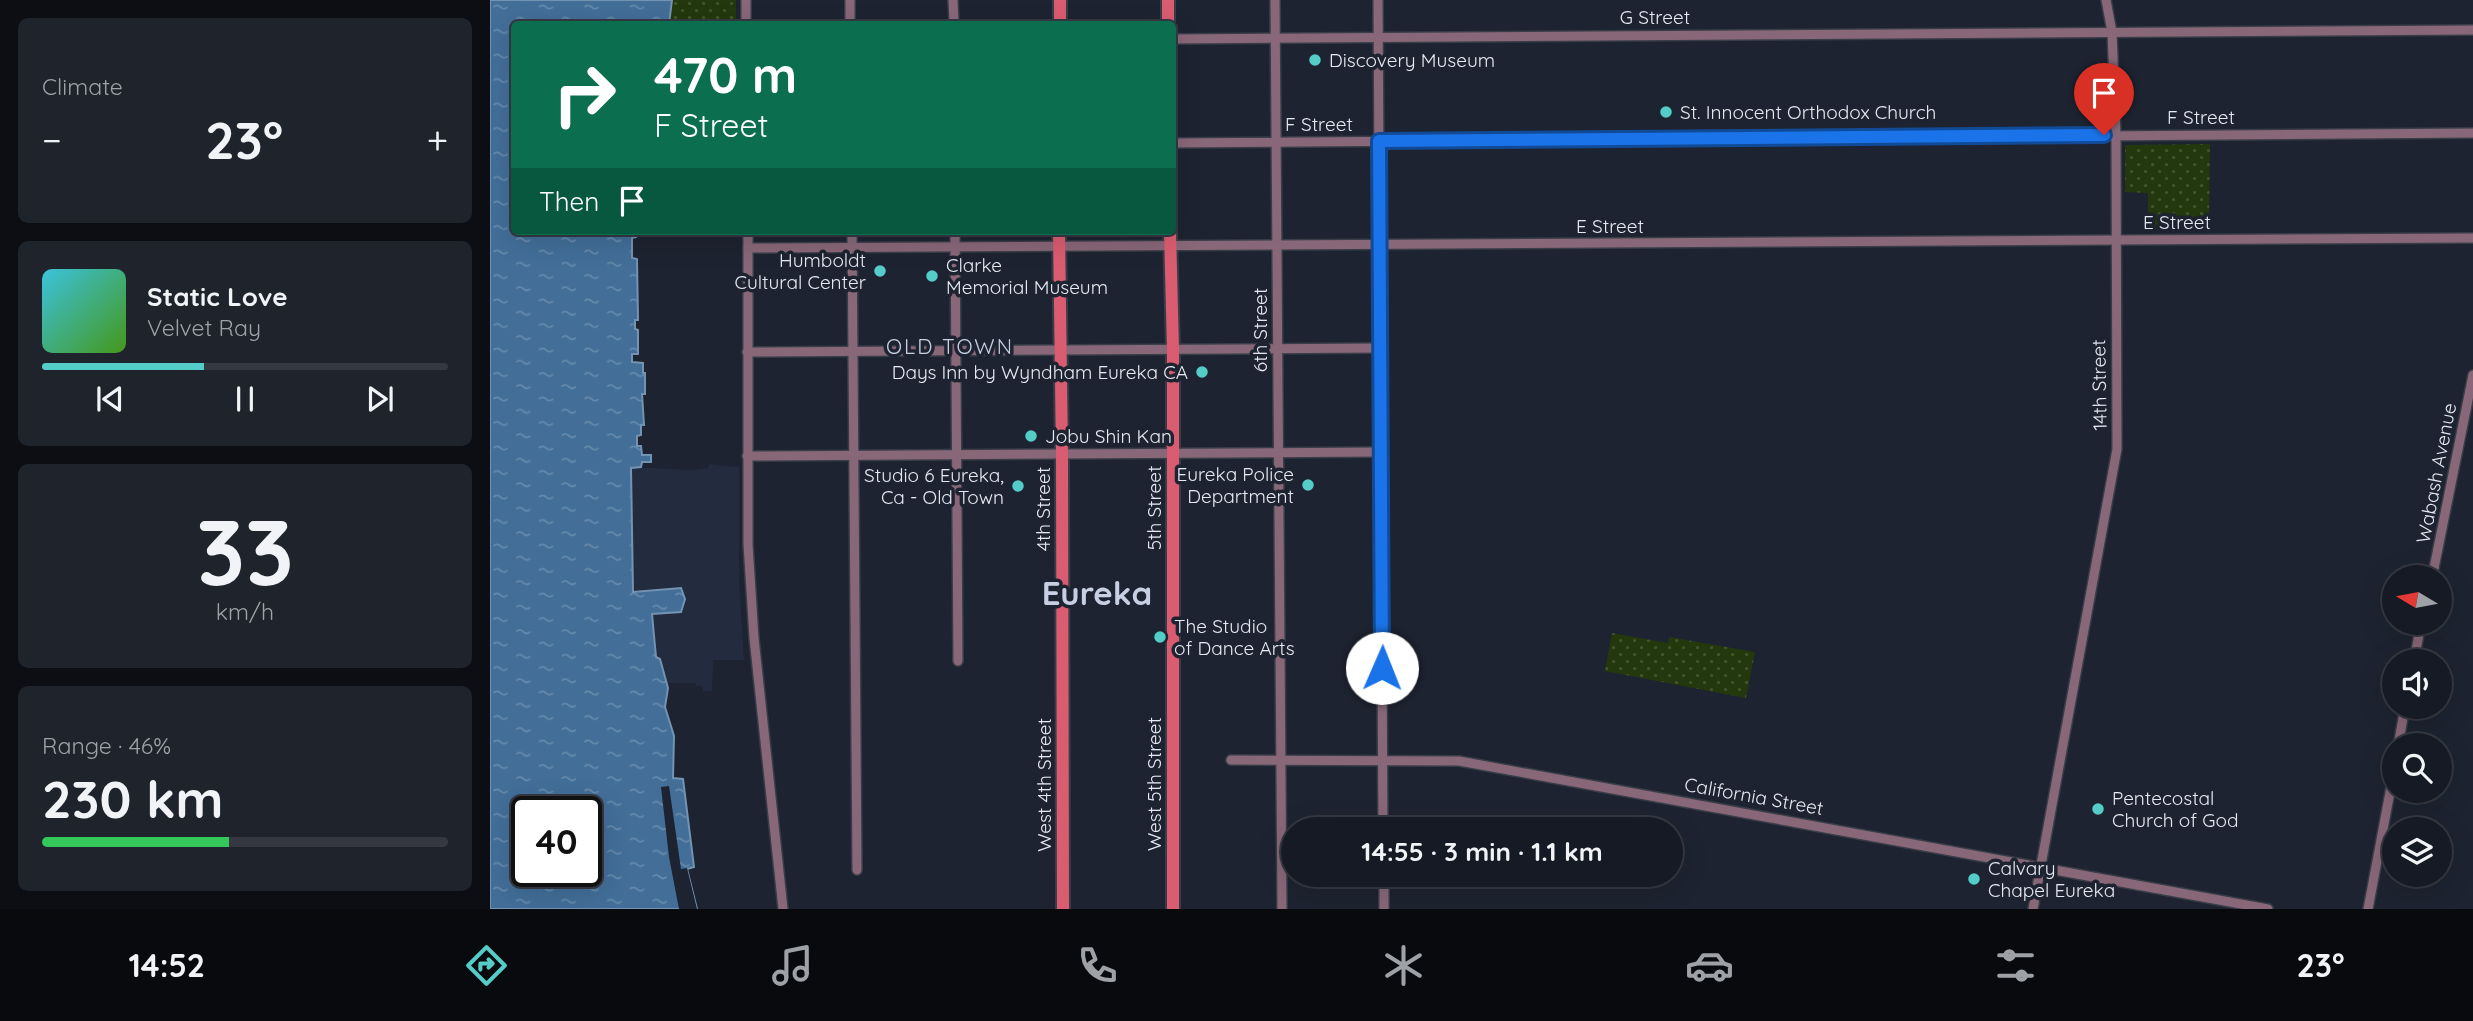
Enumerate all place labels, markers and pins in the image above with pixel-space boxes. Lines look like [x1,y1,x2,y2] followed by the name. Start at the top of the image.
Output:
[1329,48,1495,72] place label: Discovery Museum
[1307,52,1323,68] marker: Discovery Museum
[2074,63,2134,135] pin
[1680,100,1936,124] place label: St. Innocent Orthodox Church
[1658,104,1674,120] marker: St. Innocent Orthodox Church
[735,248,867,294] place label: Humboldt Cultural Center
[946,253,1108,299] place label: Clarke Memorial Museum
[872,263,888,279] marker: Humboldt Cultural Center
[924,268,940,284] marker: Clarke Memorial Museum
[892,360,1188,384] place label: Days Inn by Wyndham Eureka CA
[1194,364,1210,380] marker: Days Inn by Wyndham Eureka CA
[1045,424,1172,448] place label: Jobu Shin Kan
[1023,428,1039,444] marker: Jobu Shin Kan
[1177,462,1294,508] place label: Eureka Police Department
[864,463,1004,509] place label: Studio 6 Eureka, Ca - Old Town
[1300,477,1316,493] marker: Eureka Police Department
[1010,478,1026,494] marker: Studio 6 Eureka, Ca - Old Town
[1174,614,1295,660] place label: The Studio of Dance Arts
[1152,629,1168,645] marker: The Studio of Dance Arts
[2112,786,2238,832] place label: Pentecostal Church of God
[2090,801,2106,817] marker: Pentecostal Church of God
[1988,856,2115,902] place label: Calvary Chapel Eureka
[1966,871,1982,887] marker: Calvary Chapel Eureka

